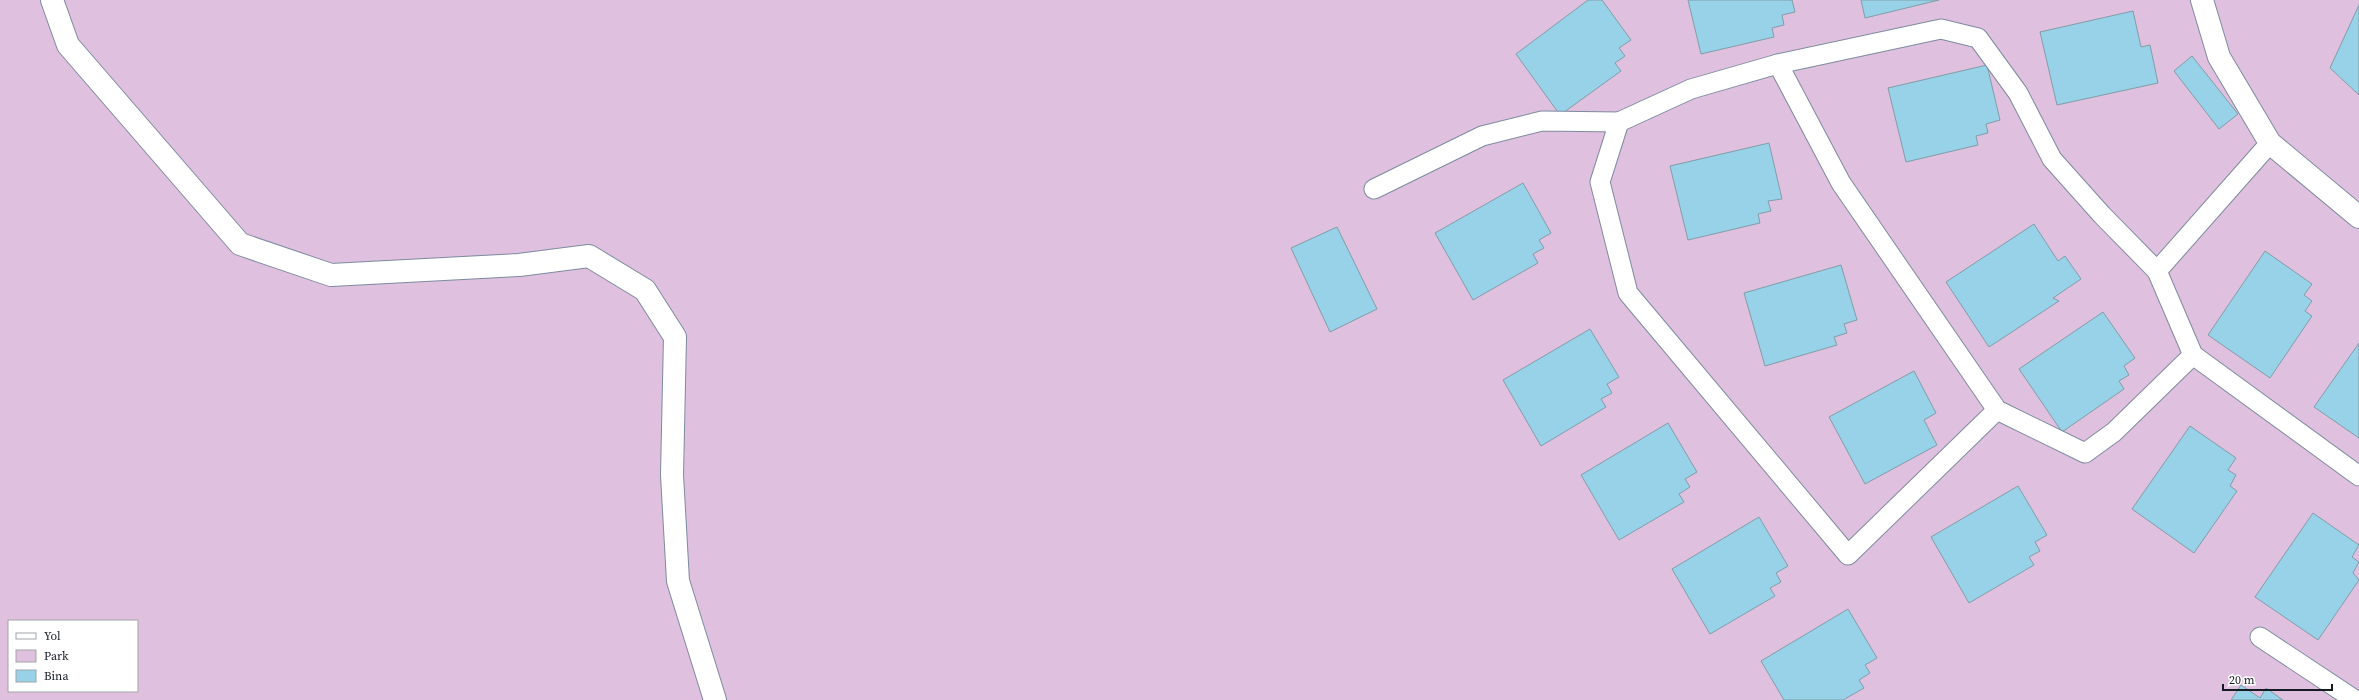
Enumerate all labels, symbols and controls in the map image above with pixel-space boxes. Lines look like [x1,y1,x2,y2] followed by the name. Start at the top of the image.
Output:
[8,620,138,692] legend
[44,628,61,644] text: Yol
[44,648,69,664] text: Park
[2223,666,2332,692] scale bar
[44,668,69,684] text: Bina
[2229,672,2255,688] text: 20 m

